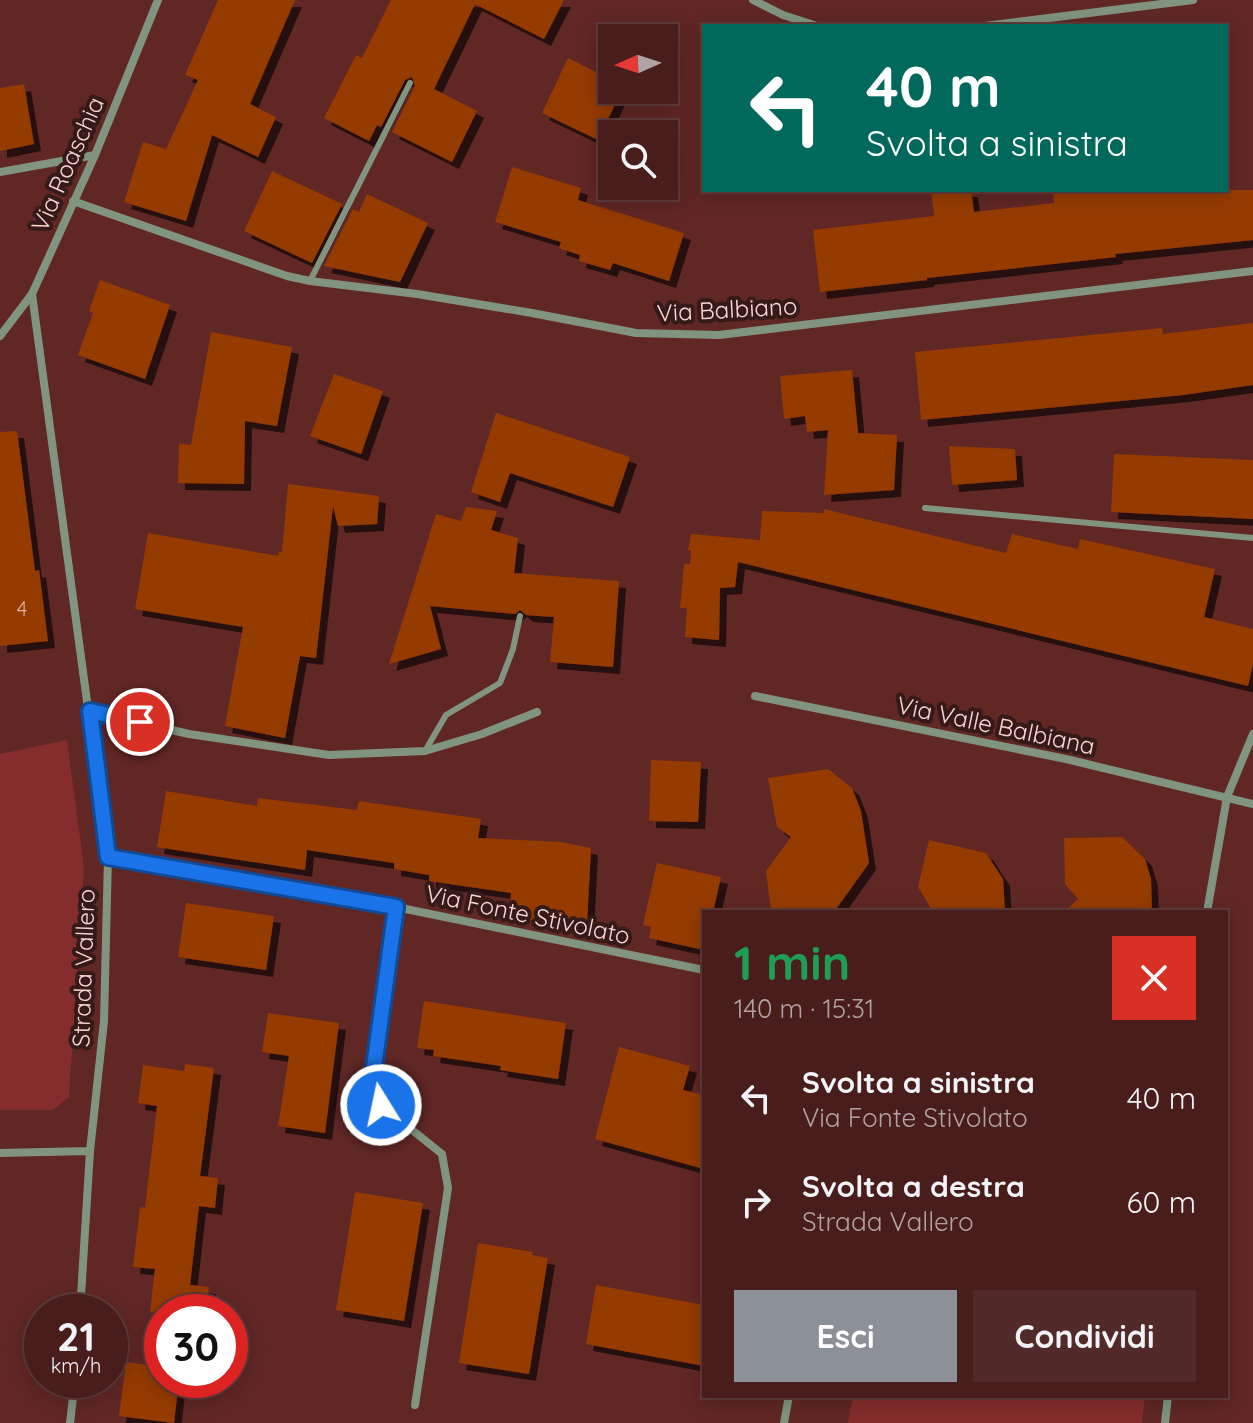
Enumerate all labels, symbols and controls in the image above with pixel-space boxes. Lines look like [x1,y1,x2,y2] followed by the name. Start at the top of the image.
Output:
[598,24,678,104] north arrow
[598,24,678,200] map controls
[866,51,1001,121] text: 40 m
[734,56,838,160] icon: left
[24,92,110,236] street label: Via Roaschia
[598,120,678,200] button: search
[866,120,1128,165] text: Svolta a sinistra
[656,290,798,328] street label: Via Balbiano
[17,596,27,621] house number: 4
[106,688,174,756] pin
[894,689,1098,761] street label: Via Valle Balbiana
[118,700,162,744] icon: arrive
[423,878,633,950] street label: Via Fonte Stivolato
[65,888,101,1048] street label: Strada Vallero
[734,932,850,992] text: 1 min
[1112,936,1196,1020] button: close
[734,992,874,1025] text: 140 m · 15:31
[339,1063,423,1147] position arrow
[802,1063,1035,1101] text: Svolta a sinistra
[734,1076,778,1120] icon: left
[1127,1079,1196,1117] text: 40 m
[802,1101,1028,1134] text: Via Fonte Stivolato
[802,1167,1025,1205] text: Svolta a destra
[734,1180,778,1224] icon: right
[1126,1183,1196,1221] text: 60 m
[802,1205,974,1238] text: Strada Vallero
[734,1290,957,1382] button: Esci
[973,1290,1196,1382] button: Condividi
[144,1294,248,1398] speed limit sign: 30
[57,1311,95,1361] text: 21
[51,1353,101,1378] text: km/h

